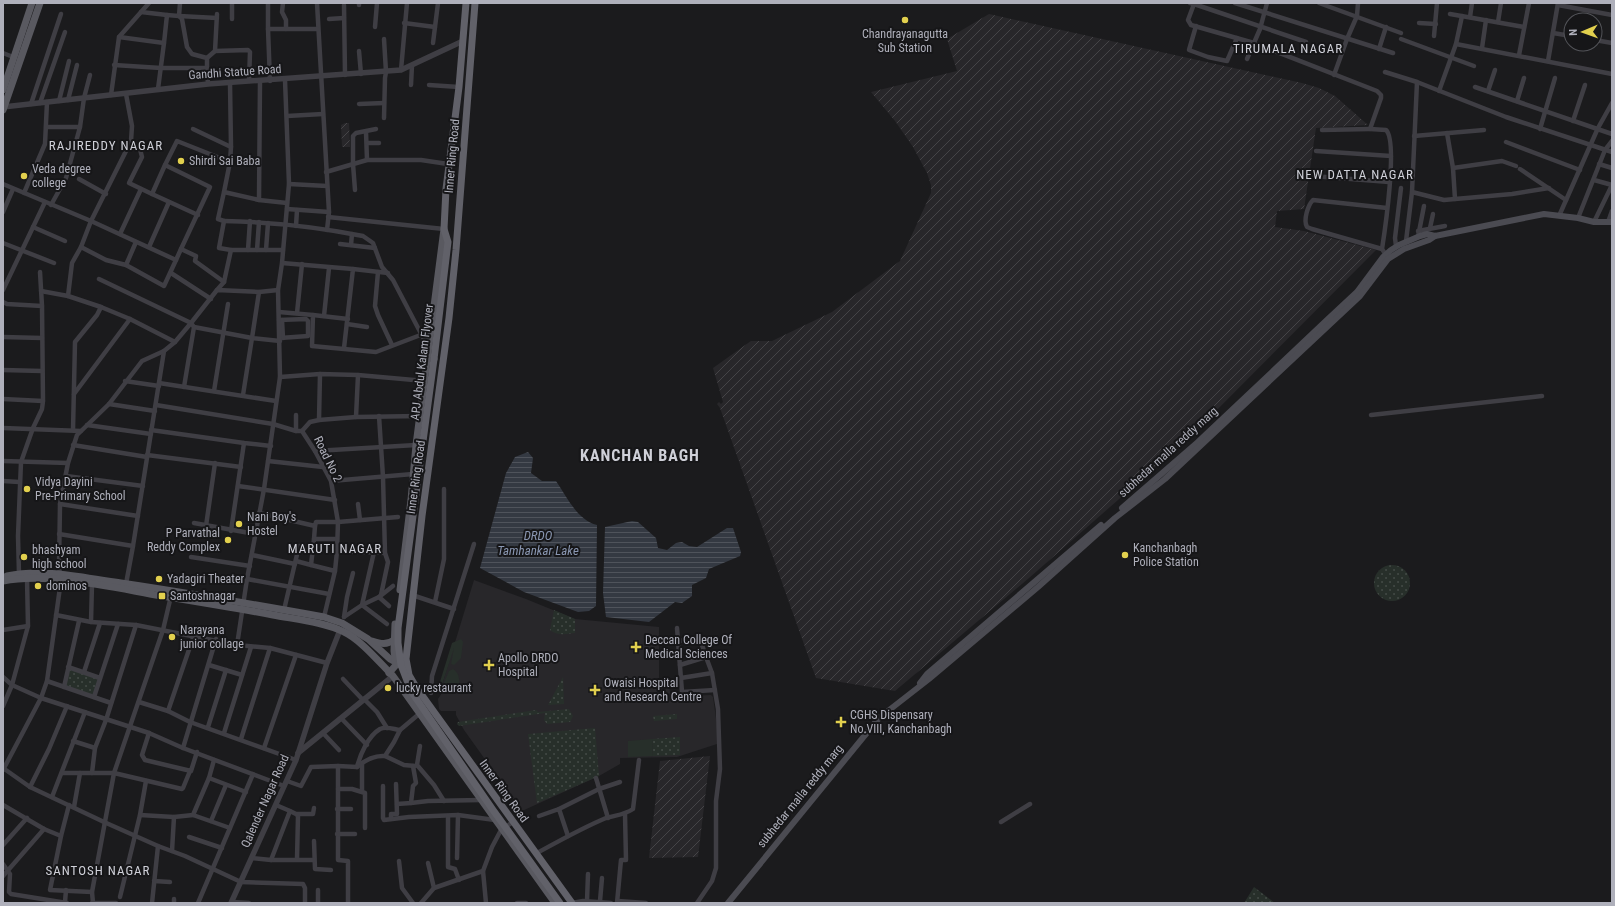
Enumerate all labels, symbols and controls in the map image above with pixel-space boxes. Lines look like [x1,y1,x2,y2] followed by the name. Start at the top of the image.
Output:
[1563,12,1603,52] north arrow
[900,15,910,25] marker: Chandrayanagutta Sub Station
[862,27,948,55] place label: Chandrayanagutta Sub Station
[1567,28,1580,36] text: N
[1233,41,1343,56] district label: TIRUMALA NAGAR
[188,62,282,82] street label: Gandhi Statue Road
[442,118,462,194] street label: Inner Ring Road
[49,138,163,153] district label: RAJIREDDY NAGAR
[189,154,260,168] place label: Shirdi Sai Baba
[176,156,186,166] marker: Shirdi Sai Baba
[32,162,91,190] place label: Veda degree college
[1296,167,1414,182] district label: NEW DATTA NAGAR
[19,171,29,181] marker: Veda degree college
[408,303,436,421] street label: APJ Abdul Kalam Flyover
[1116,404,1221,500] street label: subhedar malla reddy marg
[311,434,345,484] street label: Road No 2
[404,439,428,515] street label: Inner Ring Road
[580,446,700,465] district label: KANCHAN BAGH
[35,475,126,503] place label: Vidya Dayini Pre-Primary School
[22,484,32,494] marker: Vidya Dayini Pre-Primary School
[247,510,296,538] place label: Nani Boy's Hostel
[234,519,244,529] marker: Nani Boy's Hostel
[147,526,220,554] place label: P Parvathal Reddy Complex
[497,528,579,558] water label: DRDO Tamhankar Lake
[223,535,233,545] marker: P Parvathal Reddy Complex
[288,541,382,556] district label: MARUTI NAGAR
[1133,541,1199,569] place label: Kanchanbagh Police Station
[32,543,87,571] place label: bhashyam high school
[1120,550,1130,560] marker: Kanchanbagh Police Station
[19,552,29,562] marker: bhashyam high school
[167,572,245,586] place label: Yadagiri Theater
[154,574,164,584] marker: Yadagiri Theater
[46,579,87,593] place label: dominos
[33,581,43,591] marker: dominos
[170,589,236,603] place label: Santoshnagar
[157,591,167,601] marker: Santoshnagar
[179,623,244,651] place label: Narayana junior collage
[167,632,177,642] marker: Narayana junior collage
[645,633,732,661] place label: Deccan College Of Medical Sciences
[630,641,642,653] marker: Deccan College Of Medical Sciences
[498,651,558,679] place label: Apollo DRDO Hospital
[483,659,495,671] marker: Apollo DRDO Hospital
[604,676,702,704] place label: Owaisi Hospital and Research Centre
[396,681,472,695] place label: lucky restaurant
[383,683,393,693] marker: lucky restaurant
[589,684,601,696] marker: Owaisi Hospital and Research Centre
[850,708,952,736] place label: CGHS Dispensary No.VIII, Kanchanbagh
[835,716,847,728] marker: CGHS Dispensary No.VIII, Kanchanbagh
[754,742,846,850] street label: subhedar malla reddy marg
[238,752,292,850] street label: Qalender Nagar Road
[476,757,532,825] street label: Inner Ring Road
[46,863,150,878] district label: SANTOSH NAGAR

